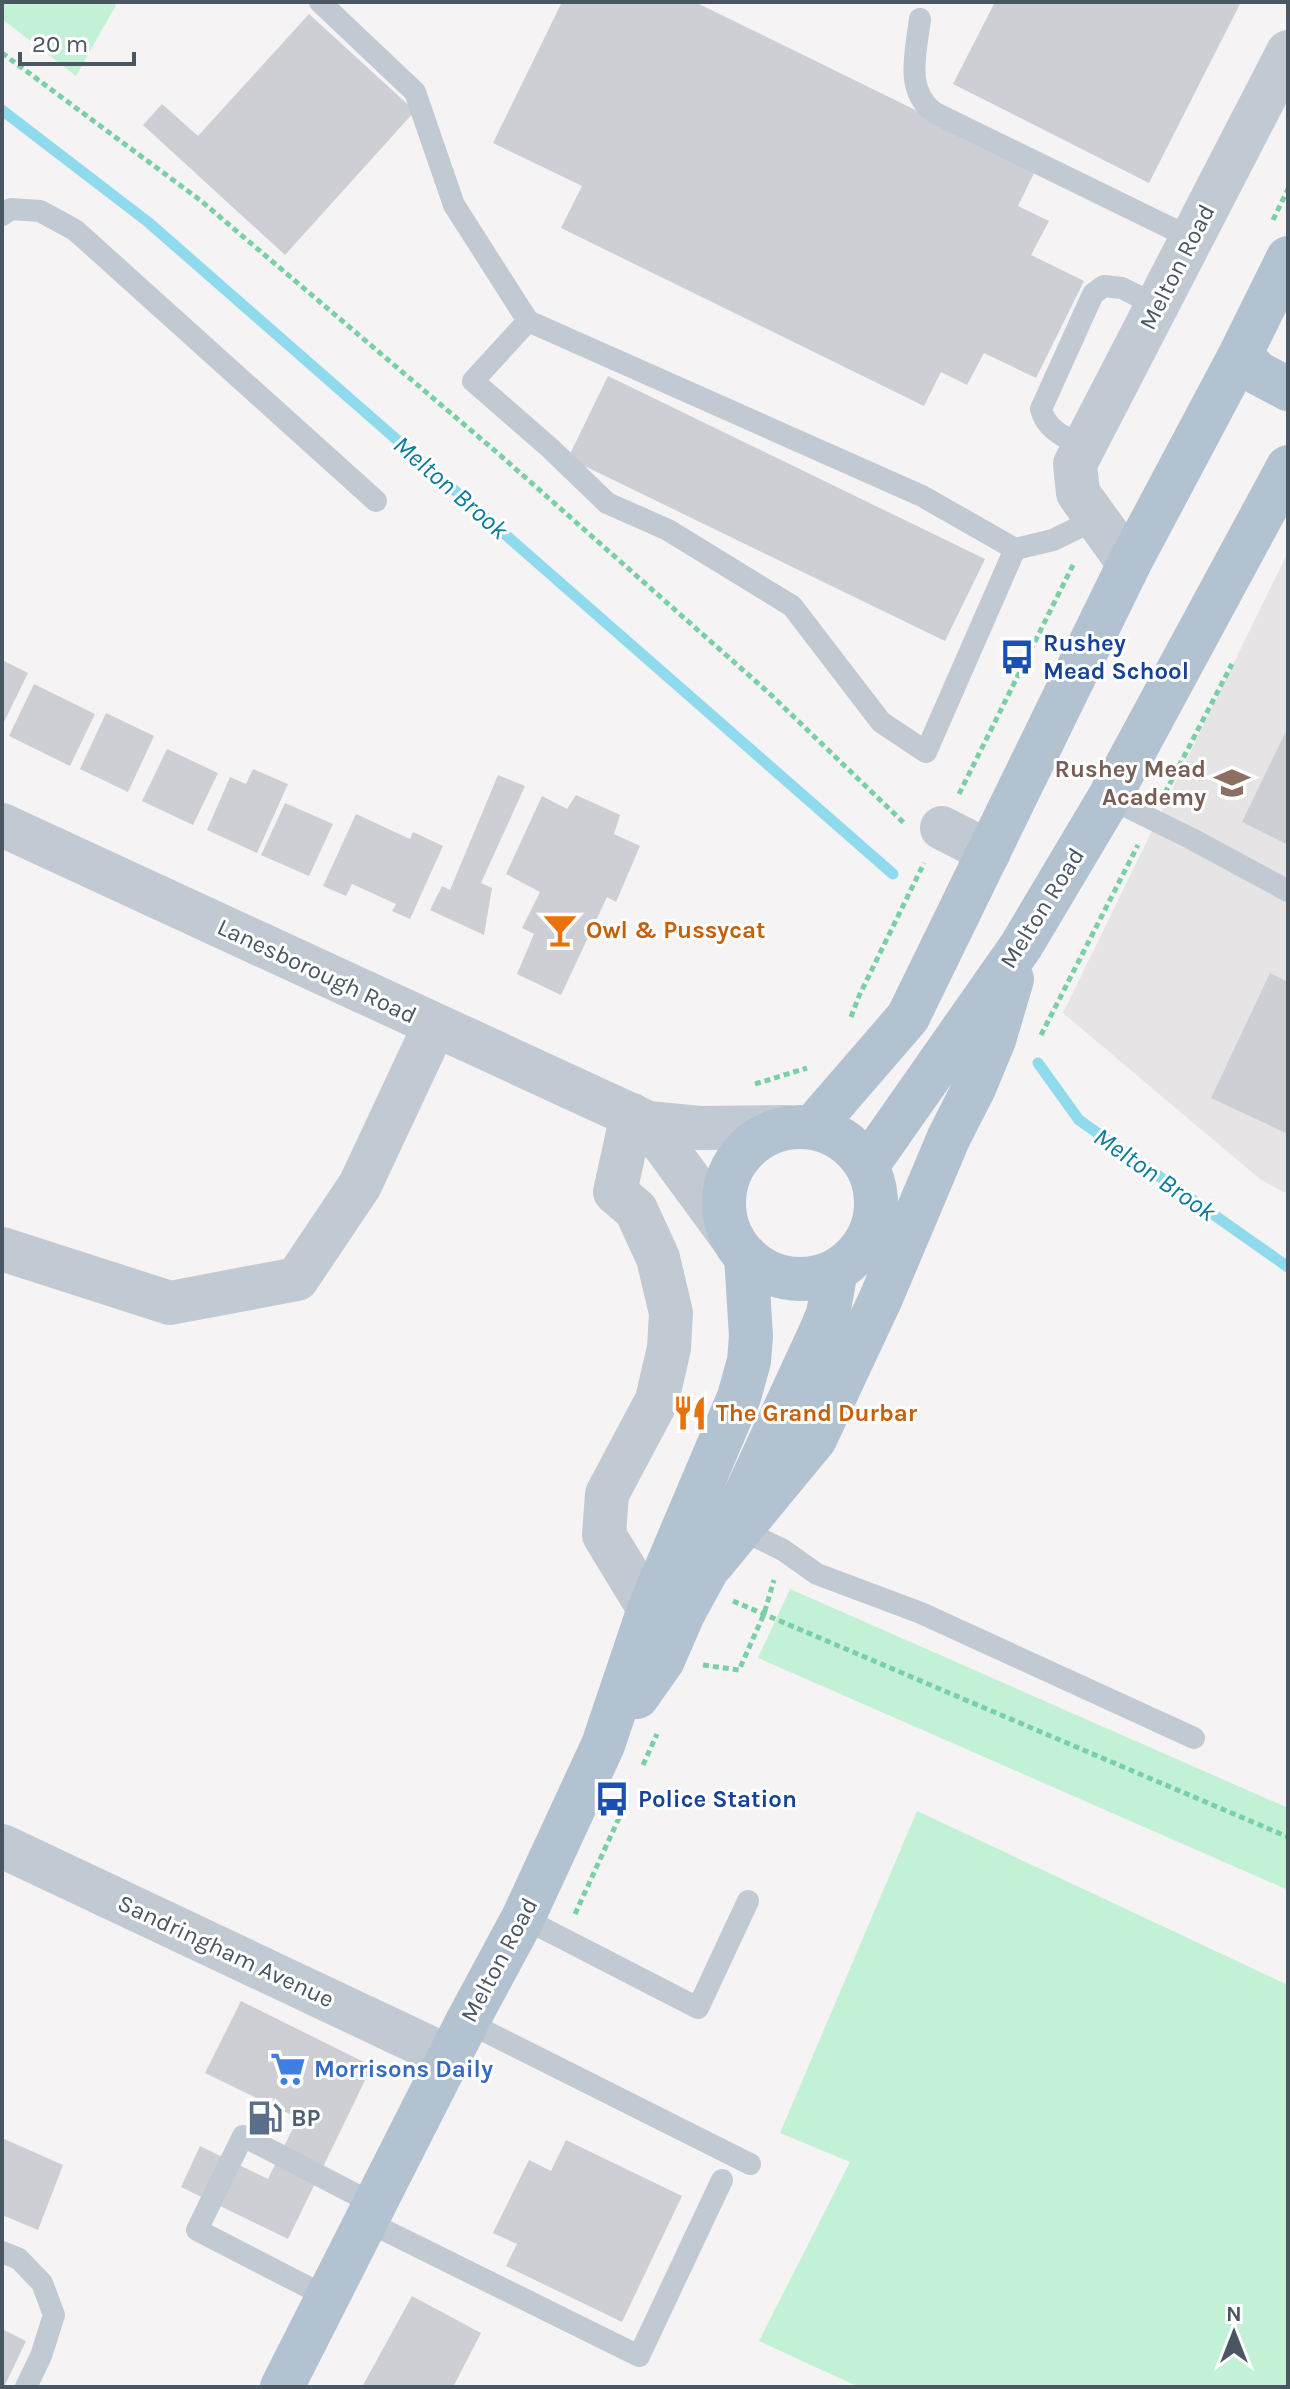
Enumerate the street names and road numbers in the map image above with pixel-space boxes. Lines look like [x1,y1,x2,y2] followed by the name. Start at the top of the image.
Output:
[1133,200,1221,334] street label: Melton Road
[994,843,1090,973] street label: Melton Road
[213,913,421,1029] street label: Lanesborough Road
[114,1889,338,2013] street label: Sandringham Avenue
[454,1893,544,2027] street label: Melton Road

